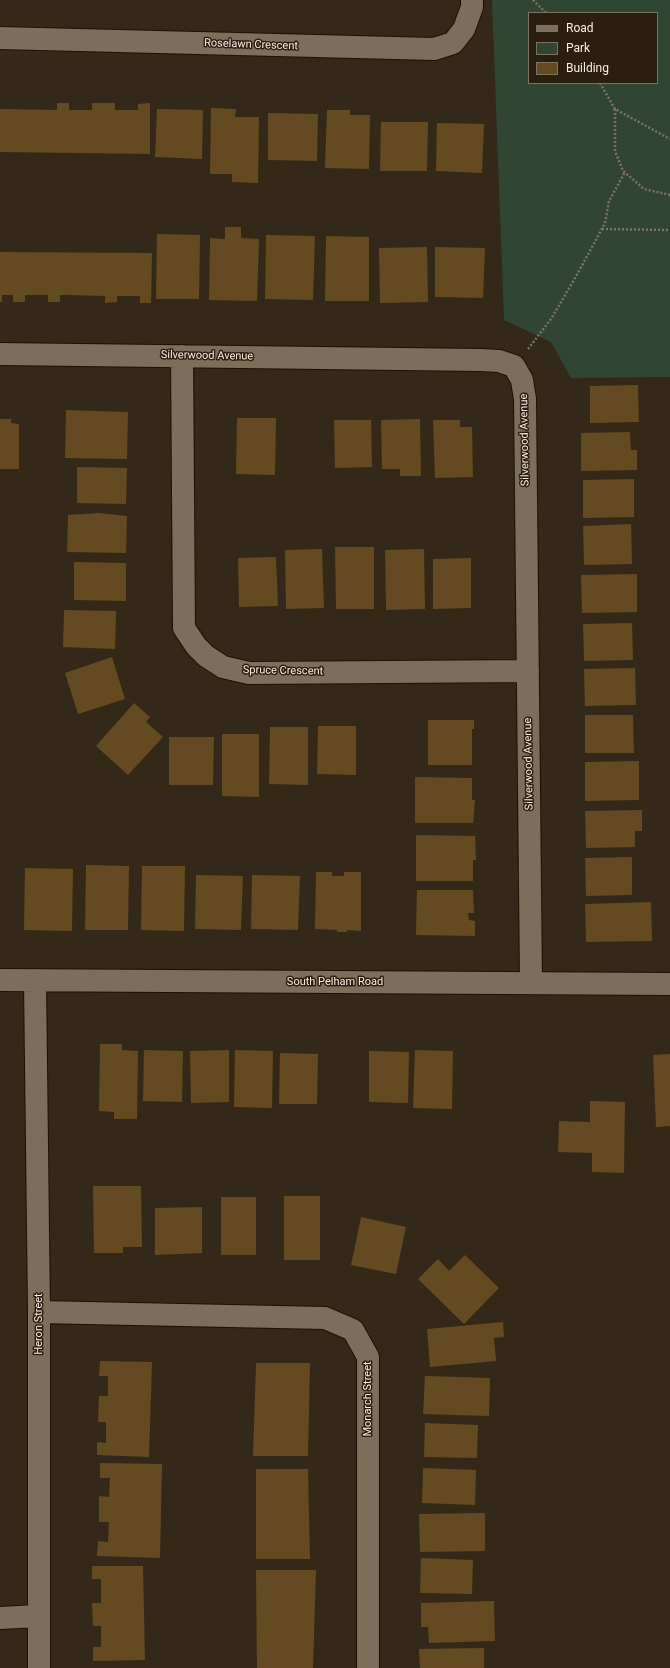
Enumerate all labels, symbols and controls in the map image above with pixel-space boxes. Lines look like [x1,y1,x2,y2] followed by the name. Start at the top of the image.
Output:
[528,12,658,84] legend
[566,21,594,35] text: Road
[204,37,298,53] street label: Roselawn Crescent
[566,41,590,55] text: Park
[566,61,609,75] text: Building
[161,349,253,363] street label: Silverwood Avenue
[518,394,532,486] street label: Silverwood Avenue
[243,664,323,678] street label: Spruce Crescent
[522,718,536,810] street label: Silverwood Avenue
[287,975,383,989] street label: South Pelham Road
[32,1293,46,1355] street label: Heron Street
[361,1361,375,1437] street label: Monarch Street

